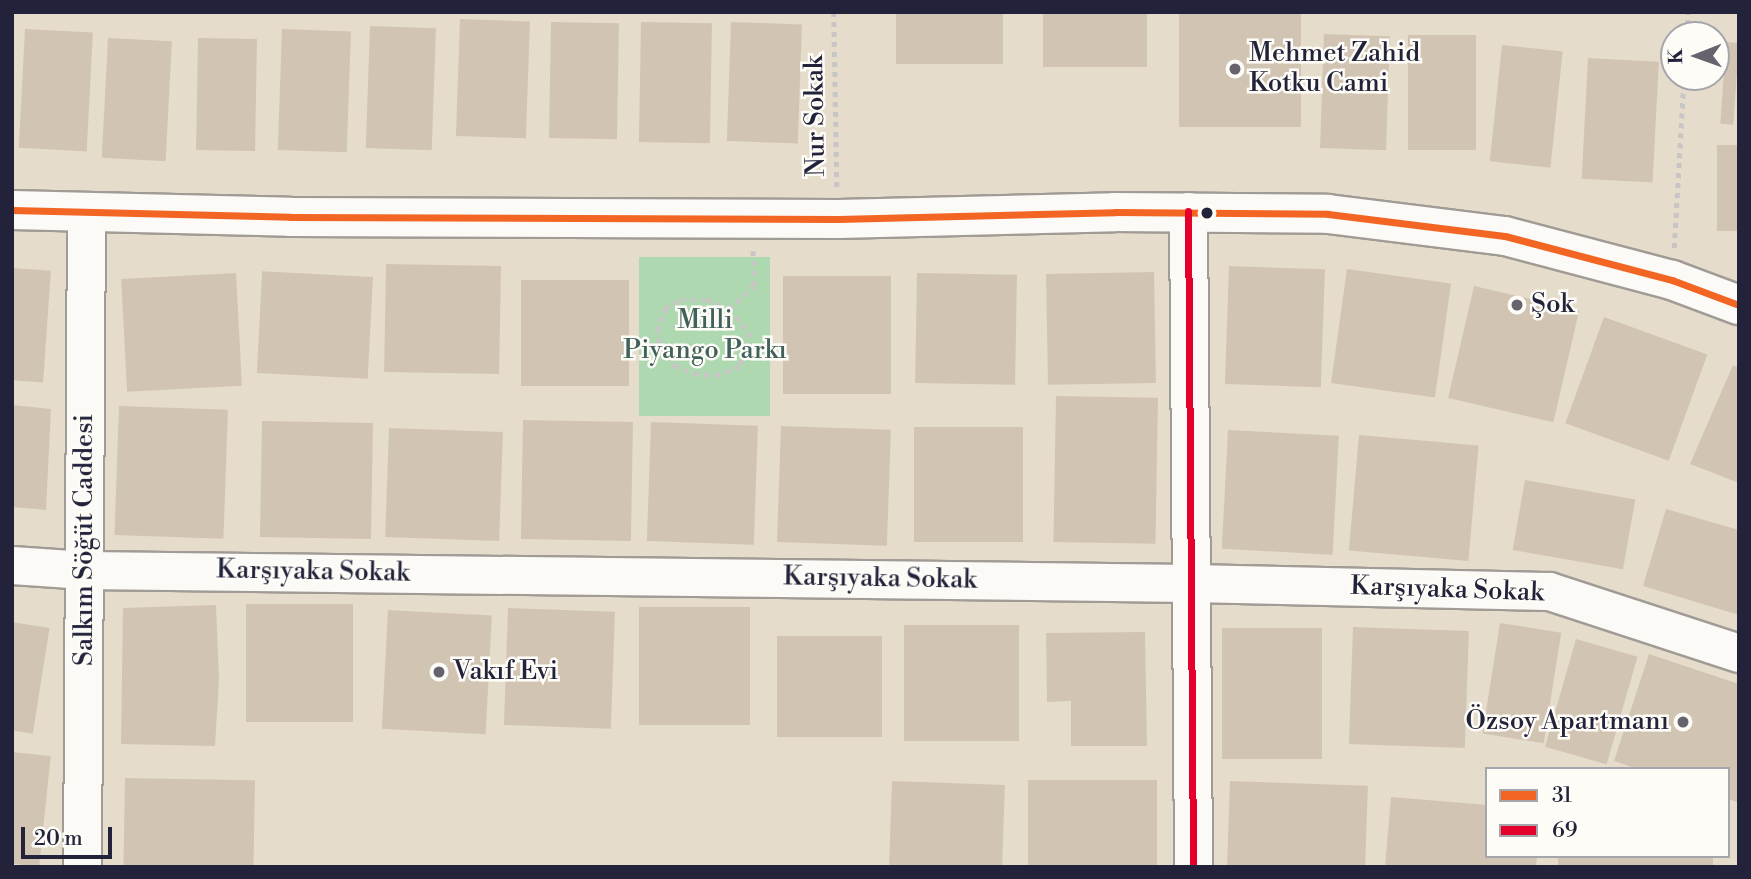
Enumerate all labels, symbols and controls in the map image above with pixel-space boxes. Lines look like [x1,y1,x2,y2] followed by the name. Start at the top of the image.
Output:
[1660,21,1730,91] north arrow
[1249,38,1420,100] place label: Mehmet Zahid Kotku Cami
[1664,48,1688,64] text: K
[799,55,833,177] street label: Nur Sokak
[1227,61,1243,77] marker: Mehmet Zahid Kotku Cami
[1200,206,1214,220] unlabelled marker
[1531,289,1574,321] place label: Şok
[1509,297,1525,313] marker: Şok
[623,305,787,366] park label: Milli Piyango Parkı
[69,414,101,666] street label: Salkım Söğüt Caddesi
[216,555,410,589] street label: Karşıyaka Sokak
[783,562,977,596] street label: Karşıyaka Sokak
[1350,571,1544,609] street label: Karşıyaka Sokak
[453,656,558,688] place label: Vakıf Evi
[431,664,447,680] marker: Vakıf Evi
[1466,706,1669,738] place label: Özsoy Apartmanı
[1675,714,1691,730] marker: Özsoy Apartmanı
[1485,767,1730,858] legend
[1552,783,1572,809] text: 31
[24,812,116,856] scale bar
[1552,818,1577,844] text: 69
[34,826,83,852] text: 20 m

